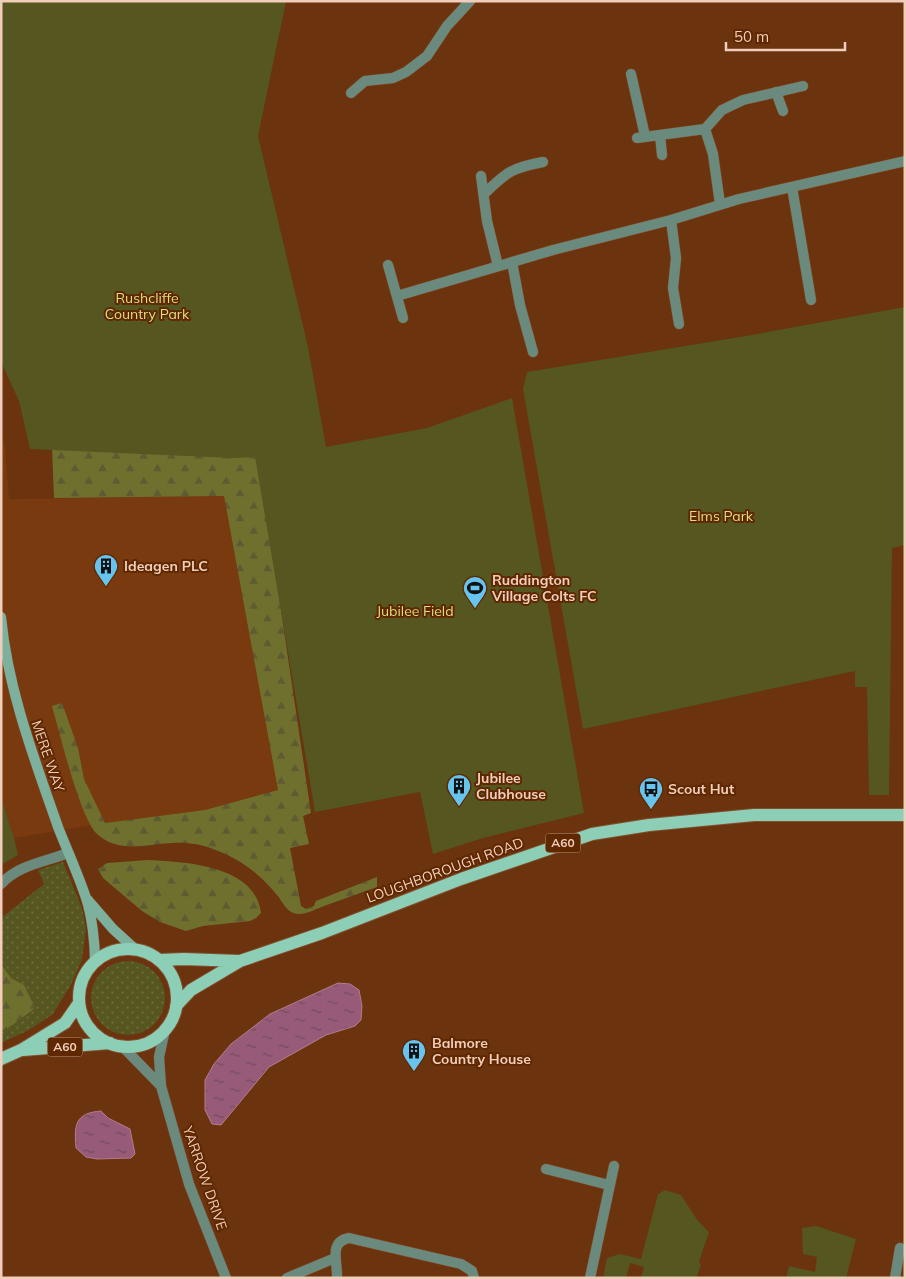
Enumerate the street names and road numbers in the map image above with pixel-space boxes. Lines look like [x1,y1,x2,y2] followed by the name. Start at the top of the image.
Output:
[27,718,69,795] street label: MERE WAY
[364,833,526,907] street label: LOUGHBOROUGH ROAD
[546,834,580,852] road number: A60
[48,1038,82,1056] road number: A60
[178,1123,231,1232] street label: YARROW DRIVE

